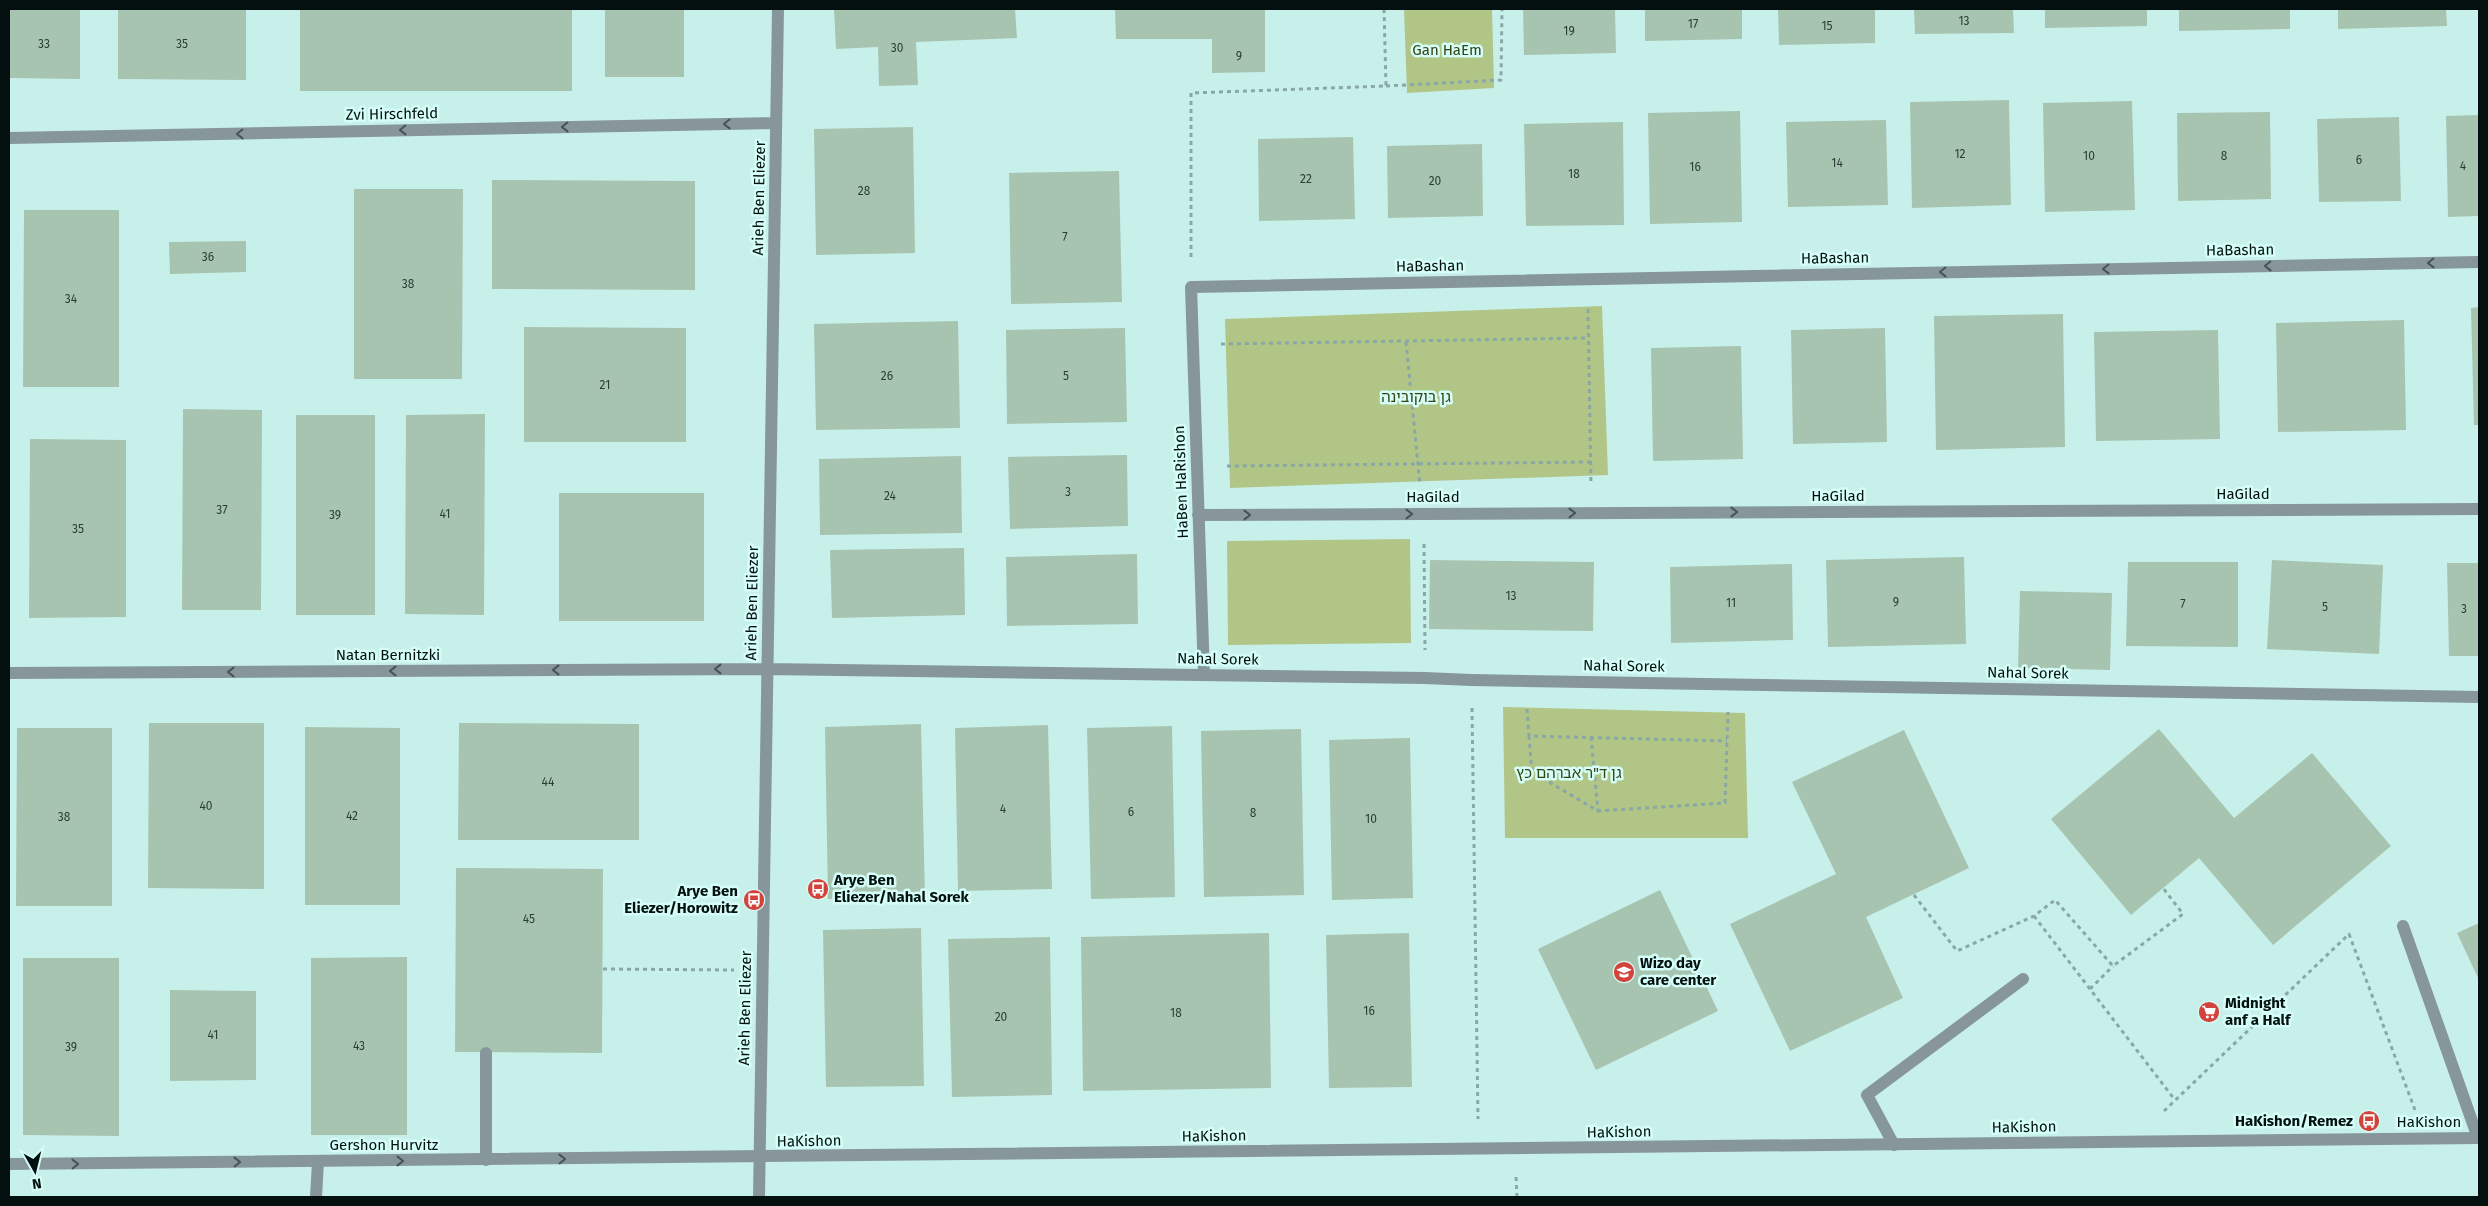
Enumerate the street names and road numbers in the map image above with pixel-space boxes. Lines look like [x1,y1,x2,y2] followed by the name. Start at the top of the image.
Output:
[346,104,438,124] street label: Zvi Hirschfeld
[749,140,769,255] street label: Arieh Ben Eliezer
[2206,240,2274,260] street label: HaBashan
[1801,248,1869,268] street label: HaBashan
[1396,256,1464,276] street label: HaBashan
[1170,425,1192,539] street label: HaBen HaRishon
[2216,485,2270,503] street label: HaGilad
[1811,487,1865,505] street label: HaGilad
[1406,488,1460,506] street label: HaGilad
[742,545,762,660] street label: Arieh Ben Eliezer
[336,646,440,664] street label: Natan Bernitzki
[1177,649,1259,669] street label: Nahal Sorek
[1583,656,1665,676] street label: Nahal Sorek
[1987,663,2069,683] street label: Nahal Sorek
[735,950,755,1065] street label: Arieh Ben Eliezer
[2397,1113,2461,1131] street label: HaKishon
[1991,1117,2057,1137] street label: HaKishon
[1586,1122,1652,1142] street label: HaKishon
[1181,1126,1247,1146] street label: HaKishon
[776,1131,842,1151] street label: HaKishon
[330,1136,439,1154] street label: Gershon Hurvitz

